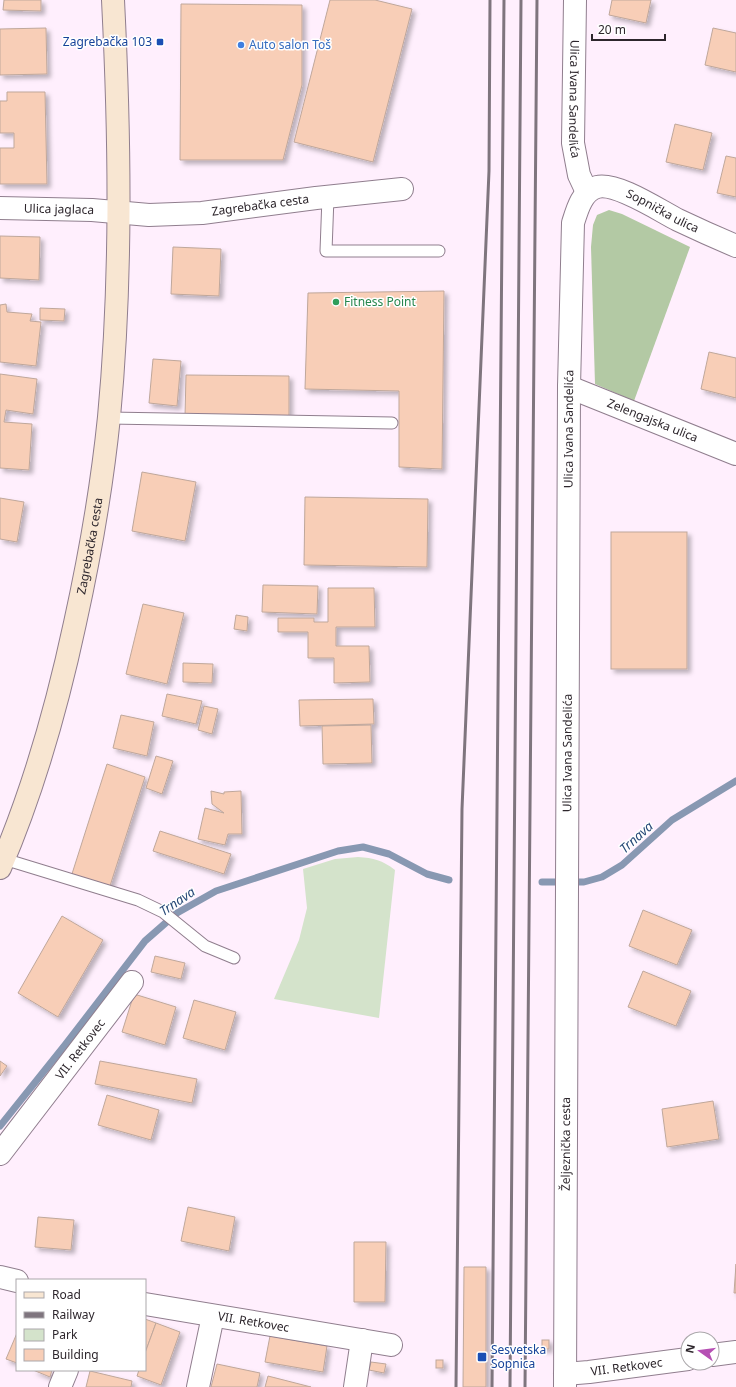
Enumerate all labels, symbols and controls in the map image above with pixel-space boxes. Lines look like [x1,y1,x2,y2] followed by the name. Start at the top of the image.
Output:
[592,16,665,42] scale bar
[598,21,626,38] text: 20 m
[63,33,152,50] place label: Zagrebačka 103
[249,36,331,53] place label: Auto salon Toš
[155,37,165,47] marker: Zagrebačka 103
[236,40,246,50] marker: Auto salon Toš
[565,40,585,159] street label: Ulica Ivana Sandelića
[624,185,702,237] street label: Sopnička ulica
[210,190,310,220] street label: Zagrebačka cesta
[24,200,94,218] street label: Ulica jaglaca
[344,293,416,310] place label: Fitness Point
[331,297,341,307] marker: Fitness Point
[560,370,577,488] street label: Ulica Ivana Sandelića
[605,394,701,446] street label: Zelengajska ulica
[72,496,107,596] street label: Zagrebačka cesta
[558,694,576,812] street label: Ulica Ivana Sandelića
[615,817,657,857] water label: Trnava
[156,882,199,919] water label: Trnava
[51,1015,109,1083] street label: VII. Retkovec
[557,1097,574,1191] street label: Željeznička cesta
[16,1279,146,1371] legend
[52,1286,81,1303] text: Road
[52,1306,96,1323] text: Railway
[216,1307,291,1336] street label: VII. Retkovec
[52,1326,78,1343] text: Park
[680,1331,720,1371] north arrow
[491,1341,546,1372] place label: Sesvetska Sopnica
[681,1342,698,1355] text: N
[52,1346,99,1363] text: Building
[476,1351,488,1363] marker: Sesvetska Sopnica
[590,1353,664,1380] street label: VII. Retkovec

